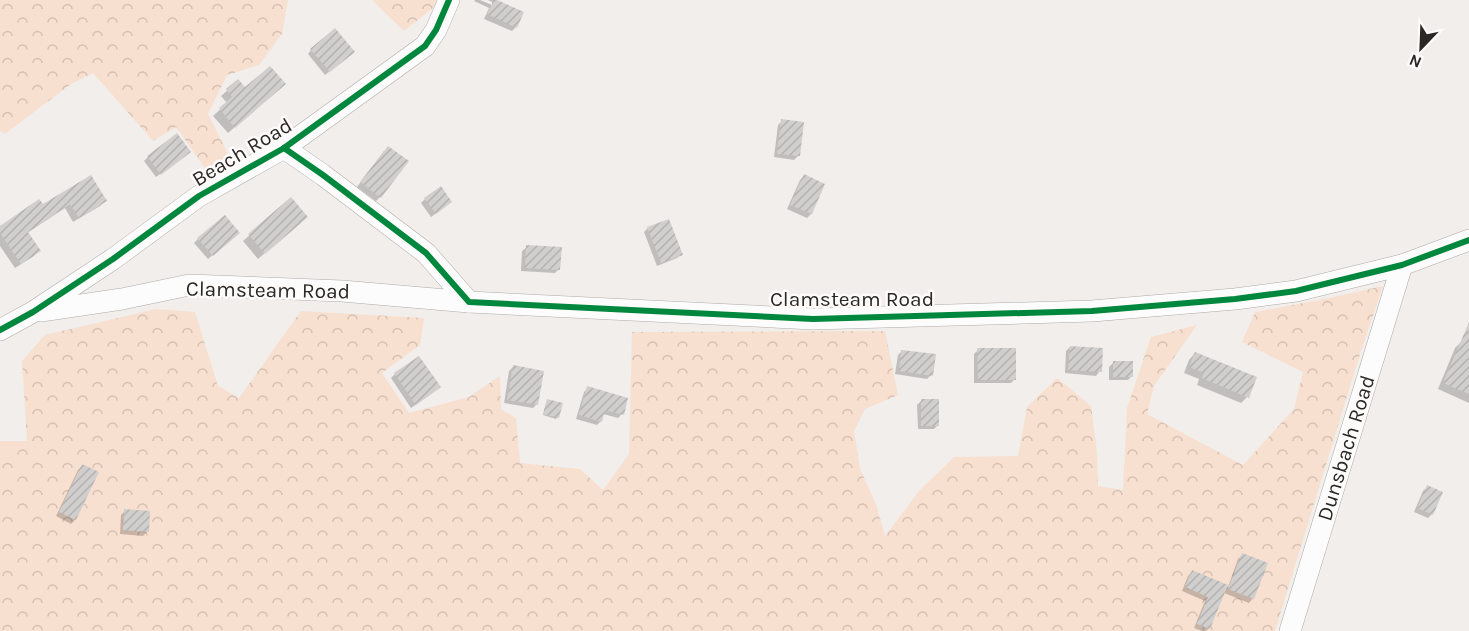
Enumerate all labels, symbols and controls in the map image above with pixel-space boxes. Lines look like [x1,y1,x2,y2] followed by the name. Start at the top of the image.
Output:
[1391,18,1451,78] north arrow
[1406,50,1424,72] text: N
[188,113,296,191] street label: Beach Road
[186,277,350,303] street label: Clamsteam Road
[770,287,934,311] street label: Clamsteam Road
[1312,372,1380,524] street label: Dunsbach Road

